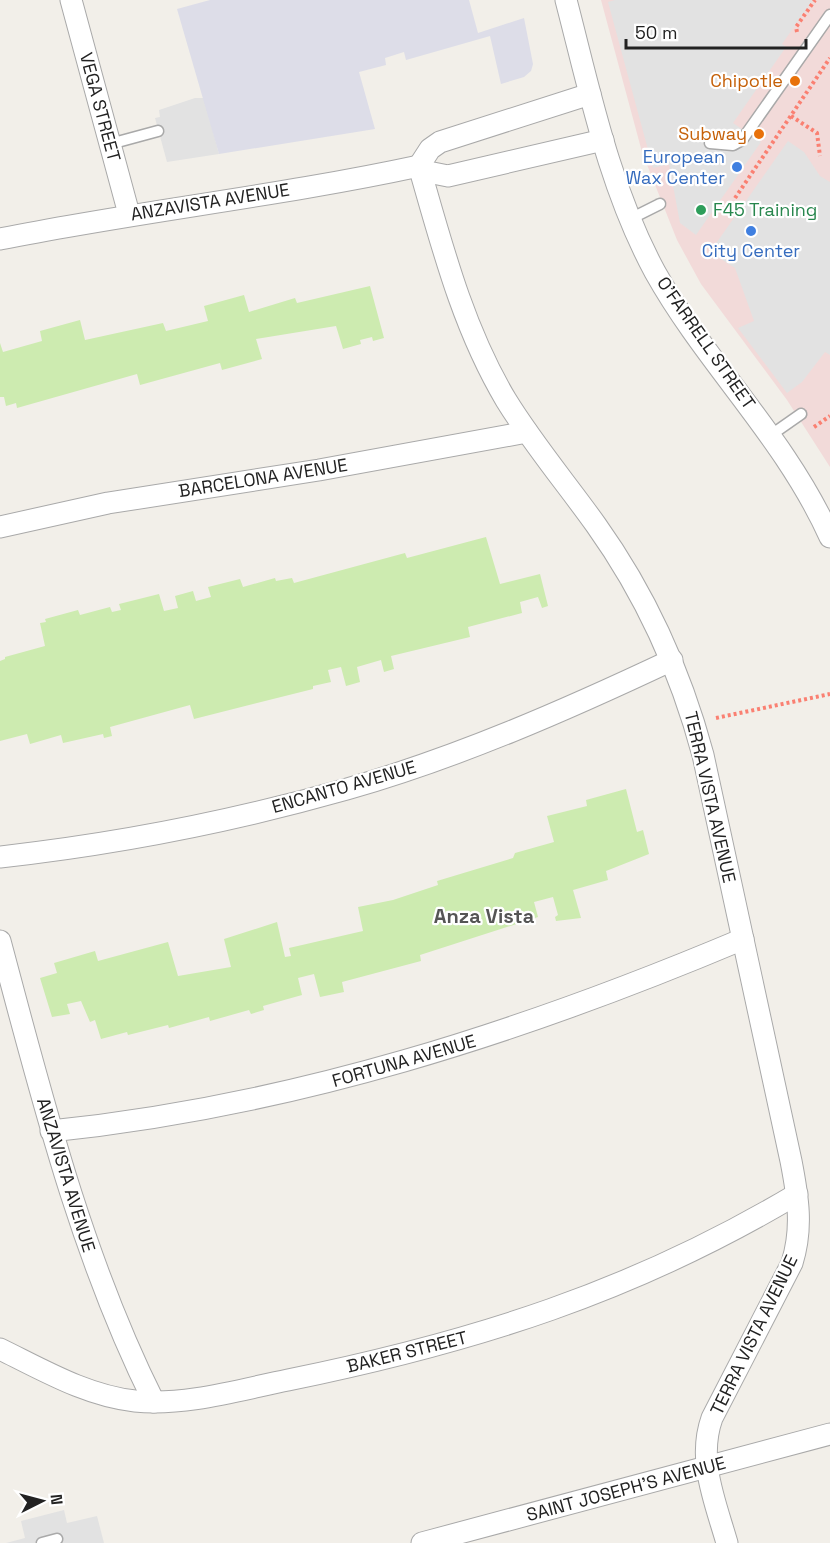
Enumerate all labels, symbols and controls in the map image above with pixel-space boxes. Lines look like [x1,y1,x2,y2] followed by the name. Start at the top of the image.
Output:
[626,12,806,50] scale bar
[635,21,677,44] text: 50 m
[75,50,126,164] street label: VEGA STREET
[710,69,783,92] place label: Chipotle
[788,74,802,88] marker: Chipotle
[678,122,747,145] place label: Subway
[752,127,766,141] marker: Subway
[625,145,725,189] place label: European Wax Center
[730,160,744,174] marker: European Wax Center
[129,178,291,225] street label: ANZAVISTA AVENUE
[713,198,817,221] place label: F45 Training
[694,203,708,217] marker: F45 Training
[744,224,758,238] marker: City Center
[702,239,800,262] place label: City Center
[652,272,761,414] street label: O'FARRELL STREET
[177,453,349,502] street label: BARCELONA AVENUE
[680,709,741,885] street label: TERRA VISTA AVENUE
[269,755,419,818] street label: ENCANTO AVENUE
[434,903,535,929] district label: Anza Vista
[329,1029,478,1092] street label: FORTUNA AVENUE
[32,1095,101,1255] street label: ANZAVISTA AVENUE
[705,1251,802,1419] street label: TERRA VISTA AVENUE
[344,1325,470,1378] street label: BAKER STREET
[524,1451,728,1526] street label: SAINT JOSEPH'S AVENUE
[12,1471,72,1531] north arrow
[45,1493,67,1506] text: N

